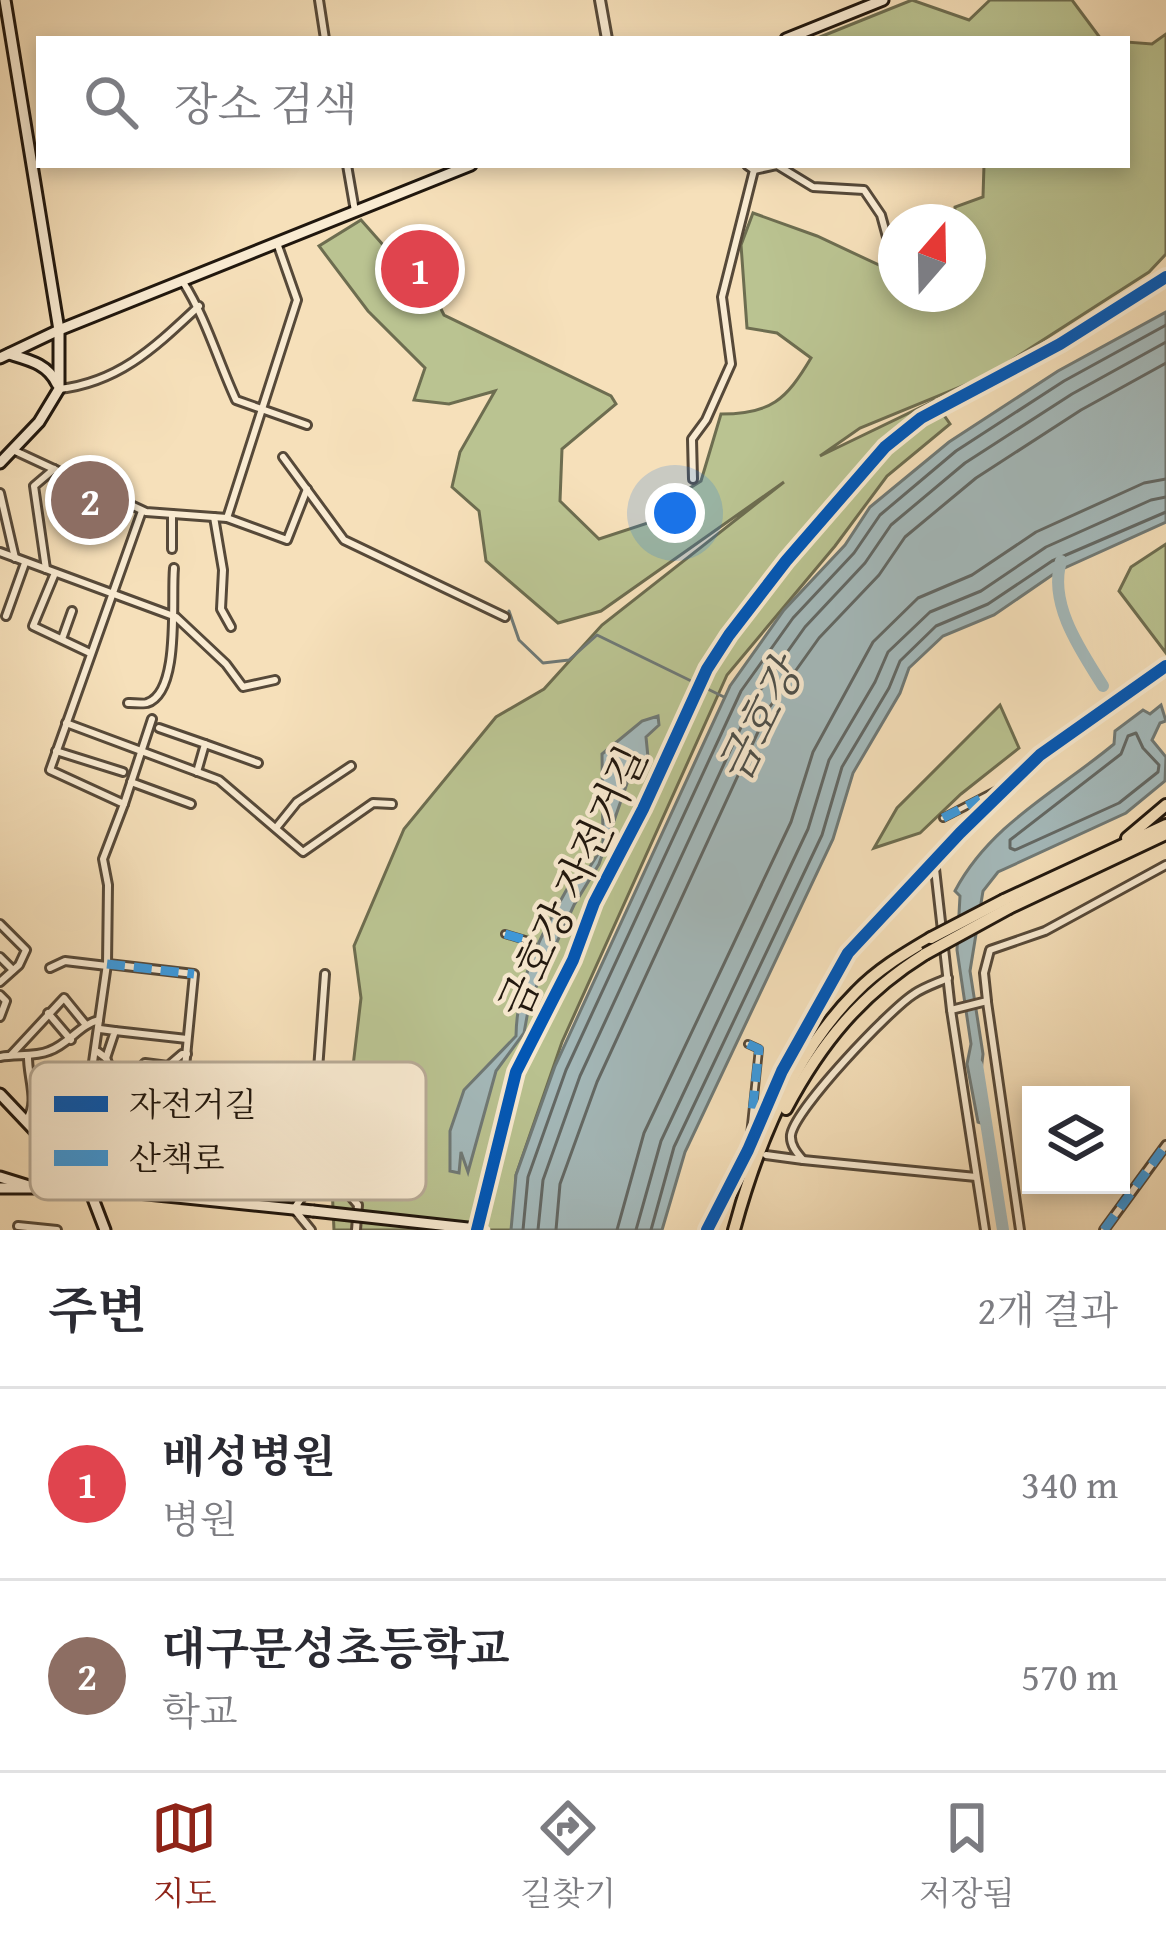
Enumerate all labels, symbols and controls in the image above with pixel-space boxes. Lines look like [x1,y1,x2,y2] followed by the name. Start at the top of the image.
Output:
[36,36,1130,168] search box
[78,69,144,135] icon: search
[174,71,358,136] text: 장소 검색
[878,204,986,312] north arrow
[381,224,459,314] pin: 1
[51,455,129,545] pin: 2
[645,483,705,543] your location
[700,642,821,794] water label: 금호강
[482,735,662,1027] street label: 금호강 자전거길
[30,1062,426,1200] legend
[129,1080,257,1128] text: 자전거길
[1022,1086,1130,1194] map controls
[1022,1086,1130,1194] button: layers
[129,1134,225,1182] text: 산책로
[48,1272,147,1347] text: 주변
[978,1281,1118,1338] text: 2개 결과
[162,1423,336,1488] text: 배성병원
[77,1455,97,1512] text: 1
[1021,1455,1118,1512] text: 340 m
[162,1490,237,1547] text: 병원
[162,1615,510,1680] text: 대구문성초등학교
[77,1647,97,1704] text: 2
[1021,1647,1118,1704] text: 570 m
[162,1682,237,1739] text: 학교
[151,1795,217,1917] tab: 지도
[520,1795,616,1917] tab: 길찾기
[919,1795,1015,1917] tab: 저장됨

